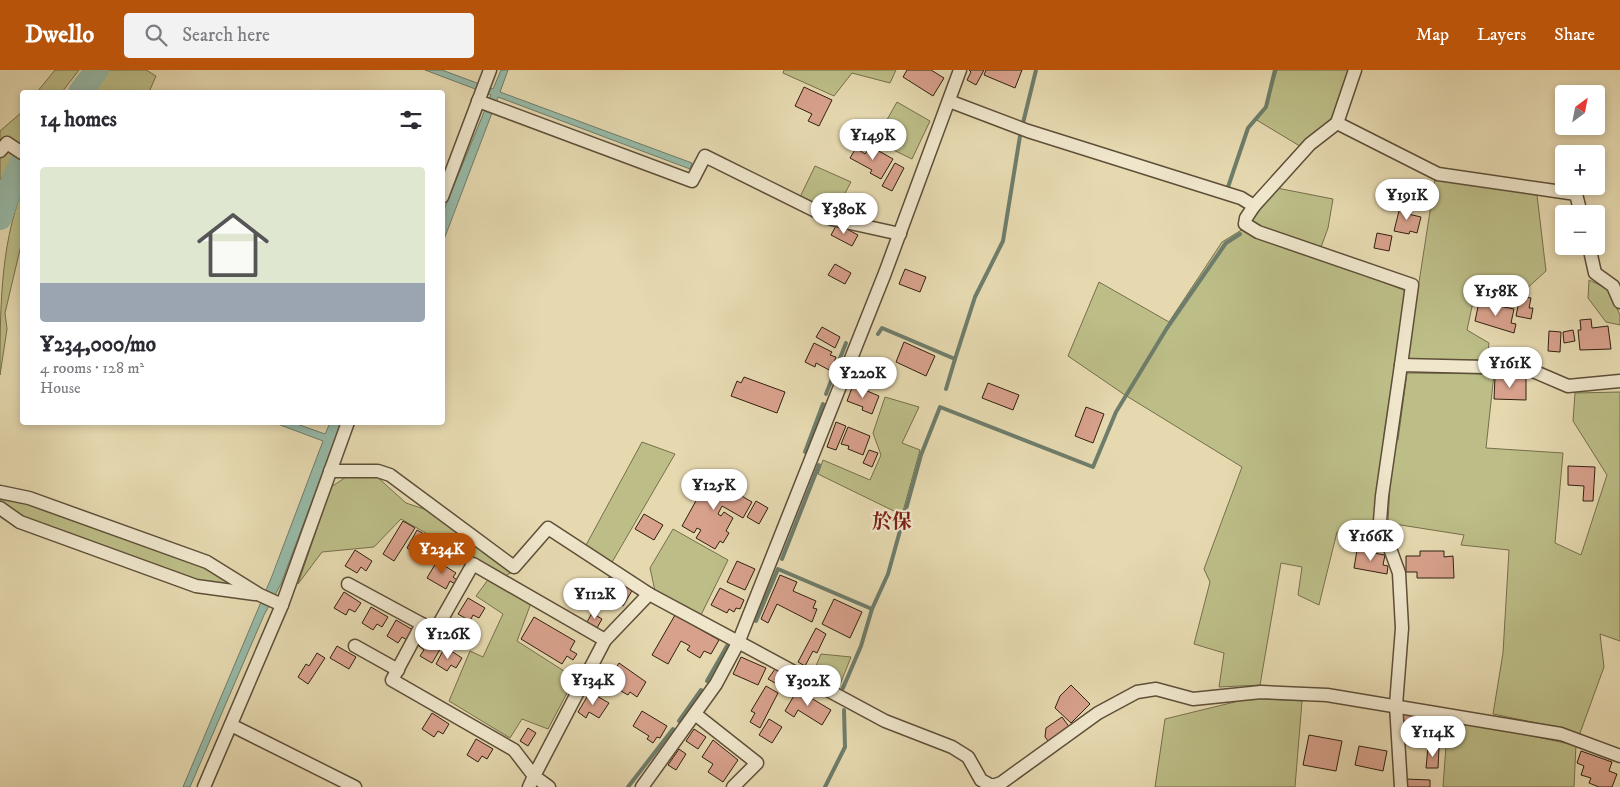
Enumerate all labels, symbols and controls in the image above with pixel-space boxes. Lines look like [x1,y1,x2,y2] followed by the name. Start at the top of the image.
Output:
[124,13,474,58] search box
[25,20,94,50] text: Dwello
[142,21,170,49] icon: search
[182,24,270,47] text: Search here
[1416,24,1449,46] text: Map
[1477,24,1526,46] text: Layers
[1554,24,1595,46] text: Share
[1555,85,1605,135] north arrow
[1555,85,1605,255] map controls
[397,106,425,134] icon: filters
[40,107,117,133] text: 14 homes
[838,118,908,161] pin: ¥149K
[850,125,896,145] text: ¥149K
[1555,145,1605,195] button: +
[1372,178,1442,221] pin: ¥191K
[1386,185,1428,205] text: ¥191K
[809,192,879,235] pin: ¥380K
[822,199,866,219] text: ¥380K
[188,200,278,290] icon: home
[1555,205,1605,255] button: −
[1461,274,1531,317] pin: ¥158K
[1474,281,1518,301] text: ¥158K
[40,332,156,358] text: ¥234,000/mo
[1475,346,1545,389] pin: ¥161K
[1489,353,1531,373] text: ¥161K
[828,356,898,399] pin: ¥220K
[40,358,144,378] text: 4 rooms · 128 m²
[840,363,886,383] text: ¥220K
[40,378,81,398] text: House
[679,468,749,511] pin: ¥125K
[692,475,736,495] text: ¥125K
[872,510,912,535] district label: 於保
[1336,520,1406,562] pin: ¥166K
[1349,526,1393,546] text: ¥166K
[407,532,477,575] pin: ¥234K
[419,539,465,559] text: ¥234K
[560,578,630,620] pin: ¥112K
[574,584,616,604] text: ¥112K
[413,618,483,660] pin: ¥126K
[426,624,470,644] text: ¥126K
[558,664,628,706] pin: ¥134K
[773,664,843,707] pin: ¥302K
[571,670,615,690] text: ¥134K
[786,671,830,691] text: ¥302K
[1398,716,1468,758] pin: ¥114K
[1412,722,1454,742] text: ¥114K

